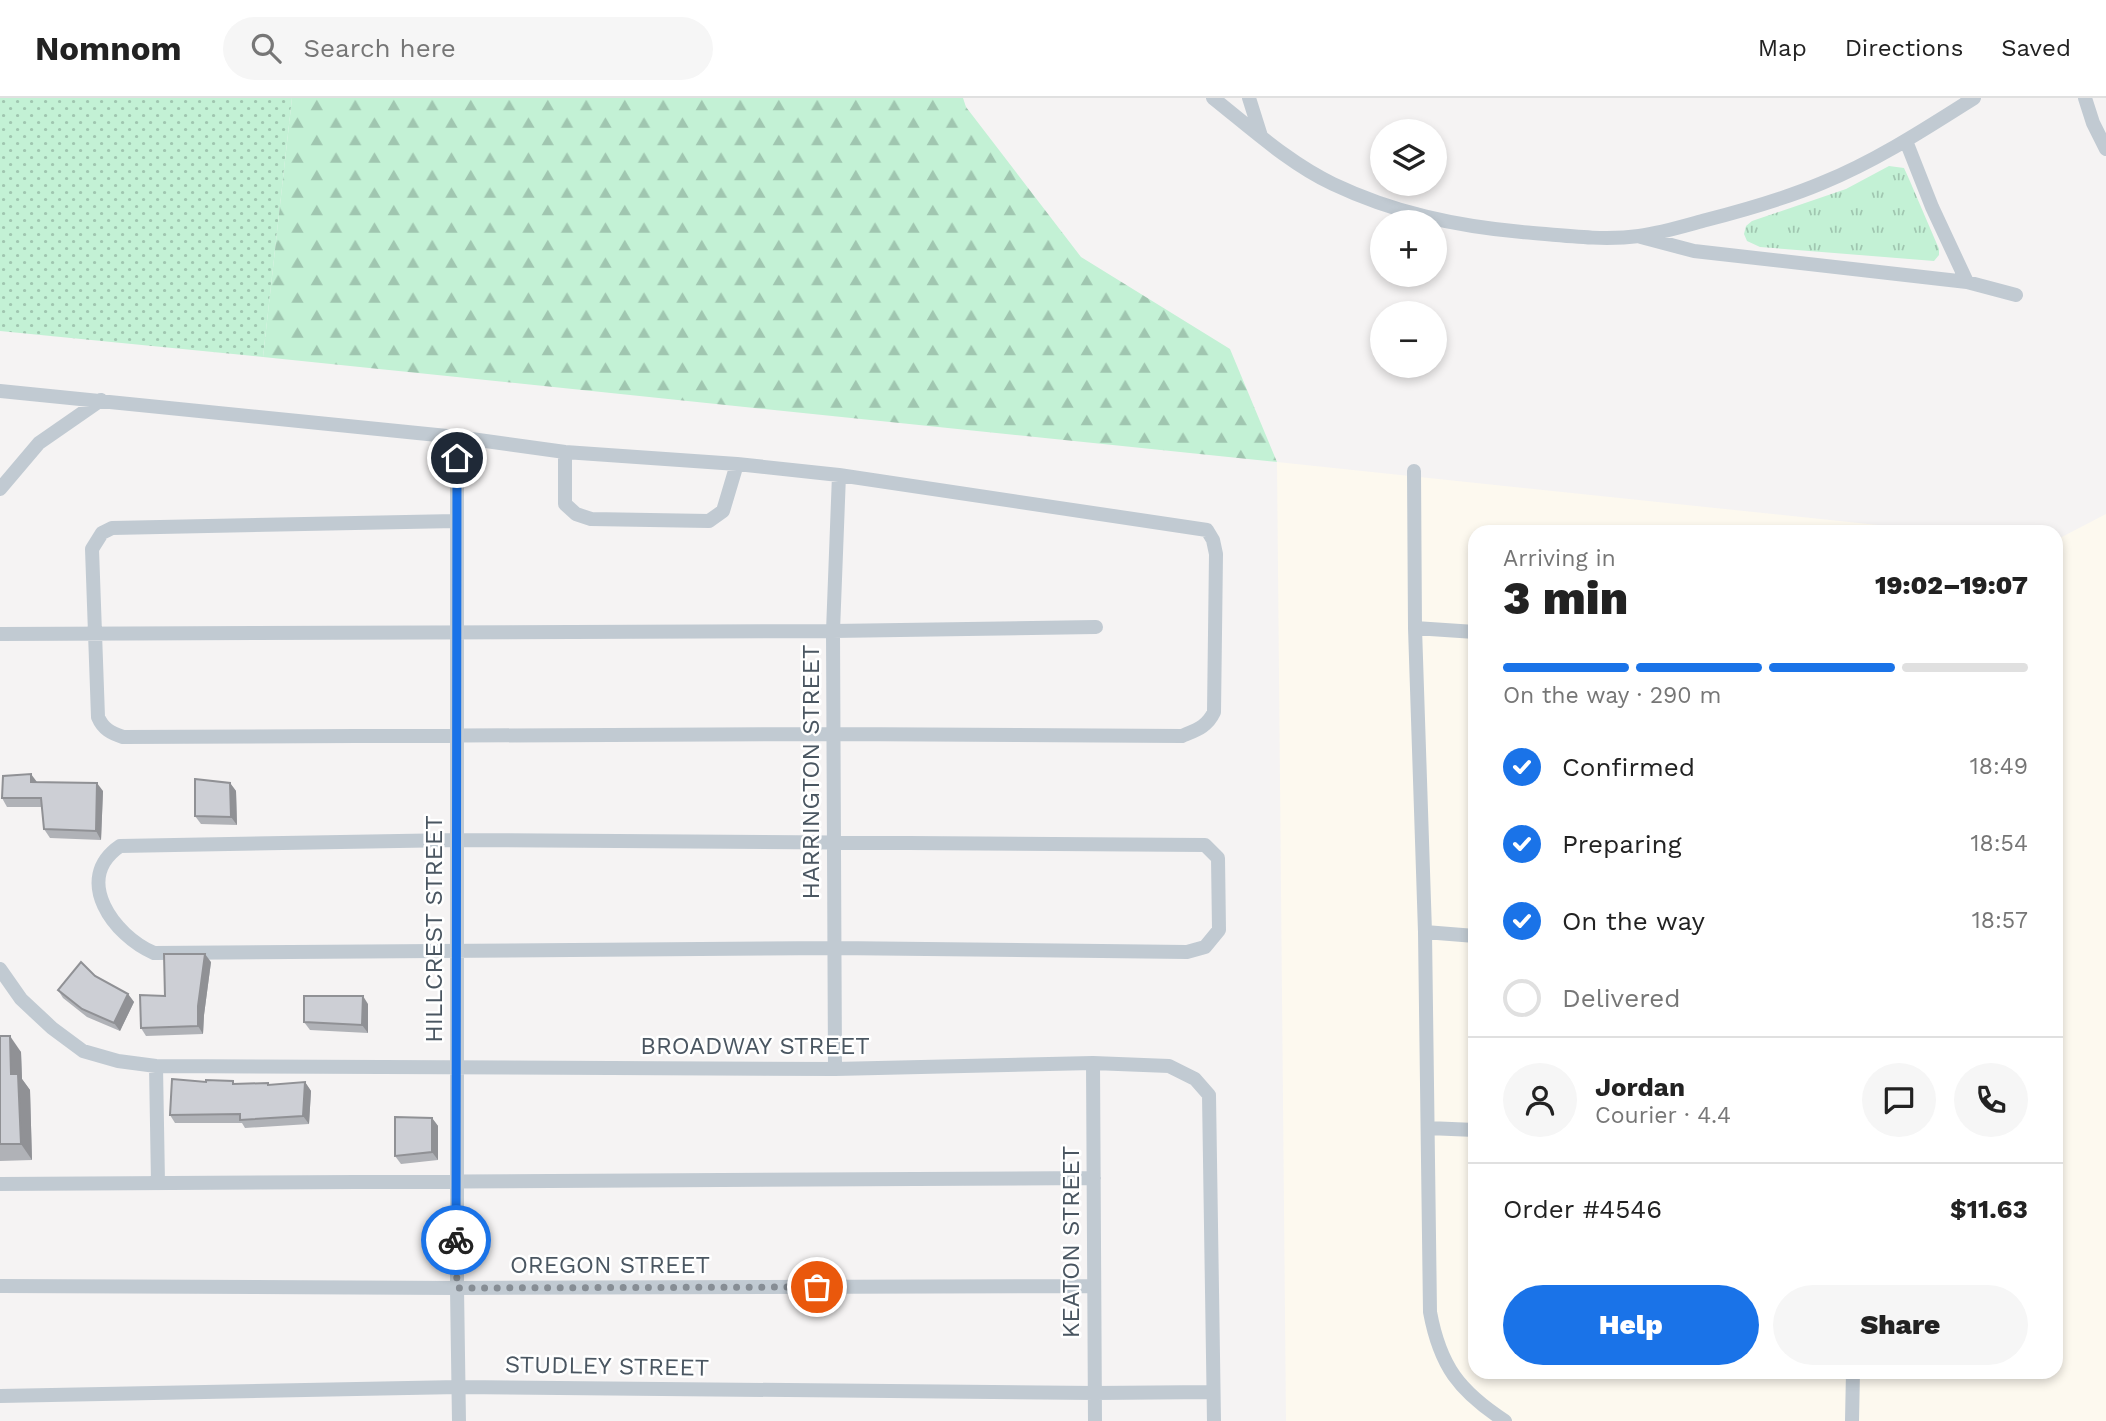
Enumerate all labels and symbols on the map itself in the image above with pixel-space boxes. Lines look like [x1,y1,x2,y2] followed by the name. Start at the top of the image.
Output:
[427,428,487,488] pin
[797,644,825,900] street label: HARRINGTON STREET
[420,815,448,1043] street label: HILLCREST STREET
[640,1032,870,1060] street label: BROADWAY STREET
[1057,1146,1085,1338] street label: KEATON STREET
[421,1205,491,1275] courier
[510,1251,710,1279] street label: OREGON STREET
[787,1257,847,1317] pin
[505,1350,709,1382] street label: STUDLEY STREET

